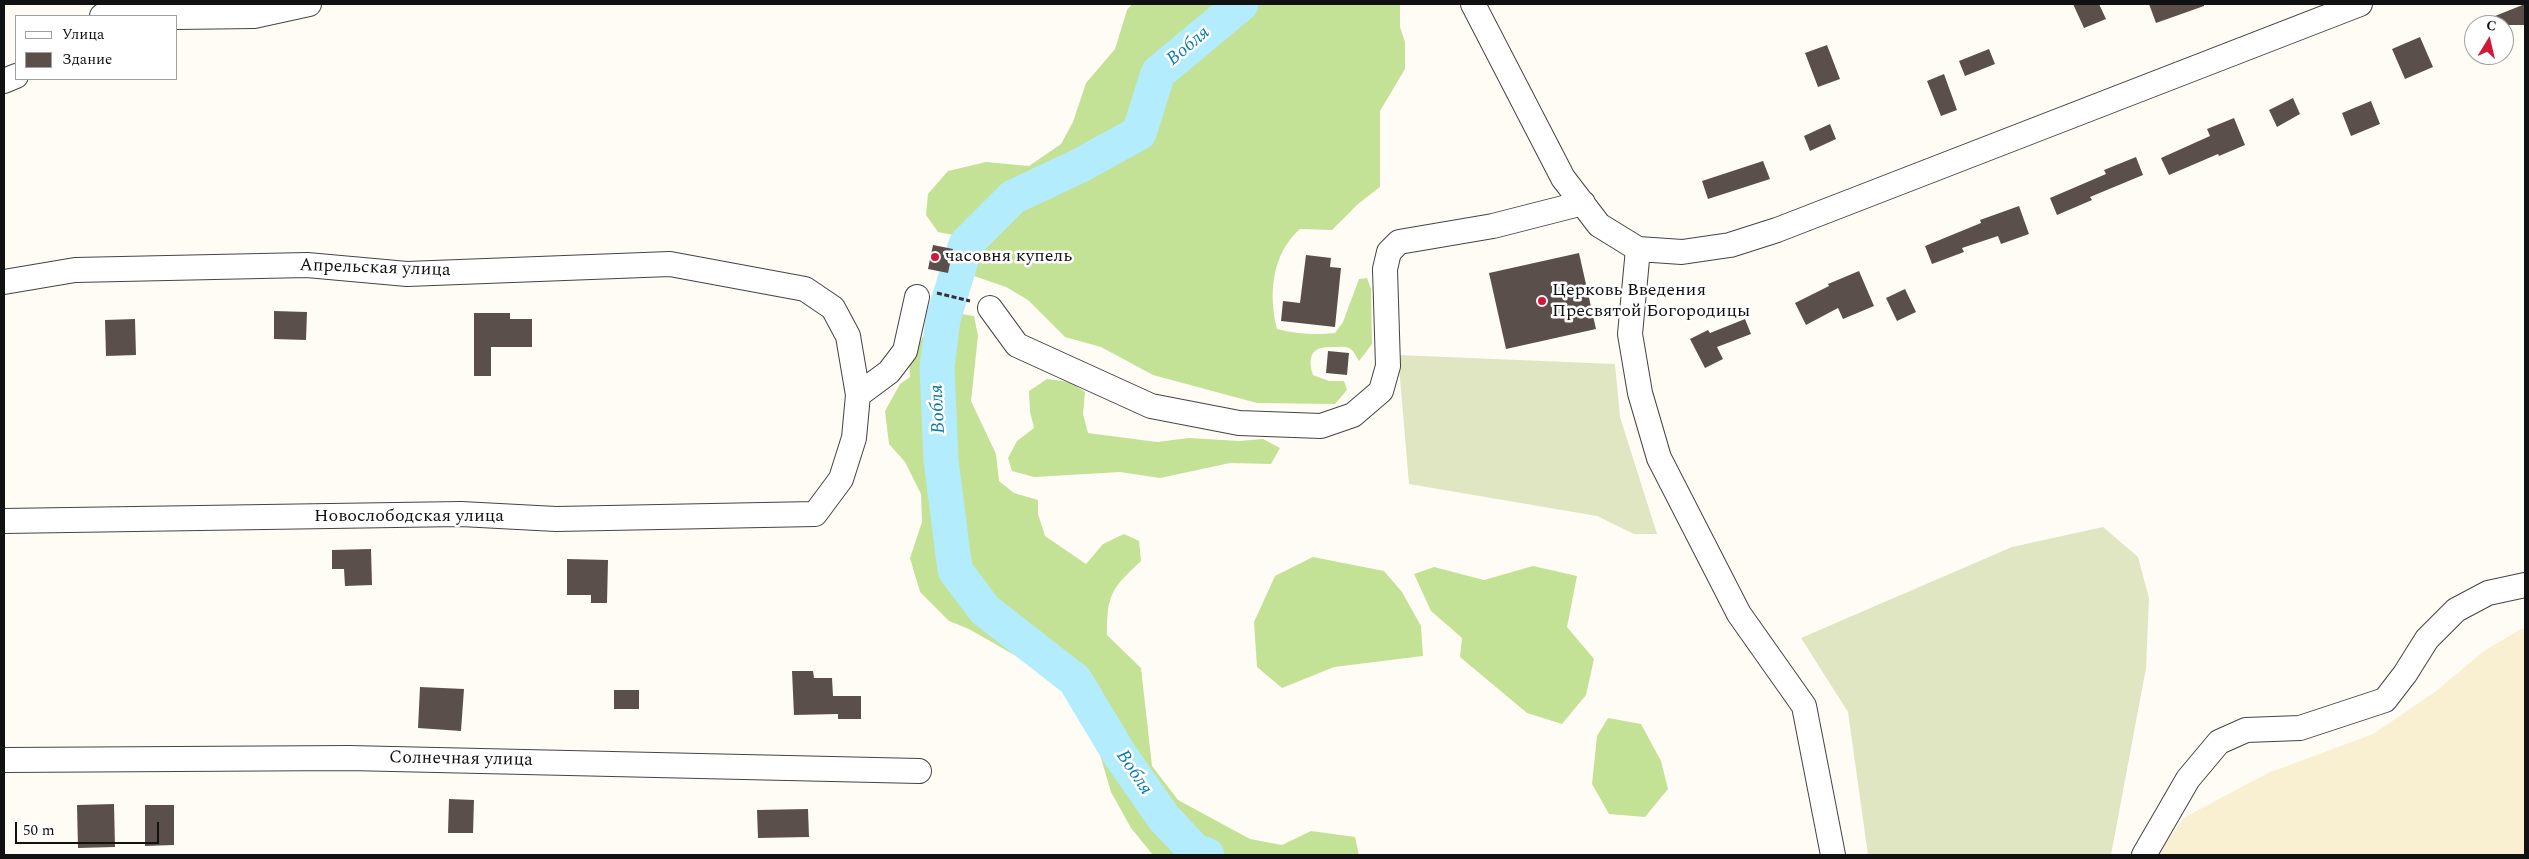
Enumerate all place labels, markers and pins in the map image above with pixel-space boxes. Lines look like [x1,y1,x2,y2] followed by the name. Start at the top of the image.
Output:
[945,246,1072,268] place label: часовня купель
[929,251,941,263] marker: часовня купель
[1552,280,1750,322] place label: Церковь Введения Пресвятой Богородицы
[1536,295,1548,307] marker: Церковь Введения Пресвятой Богородицы

